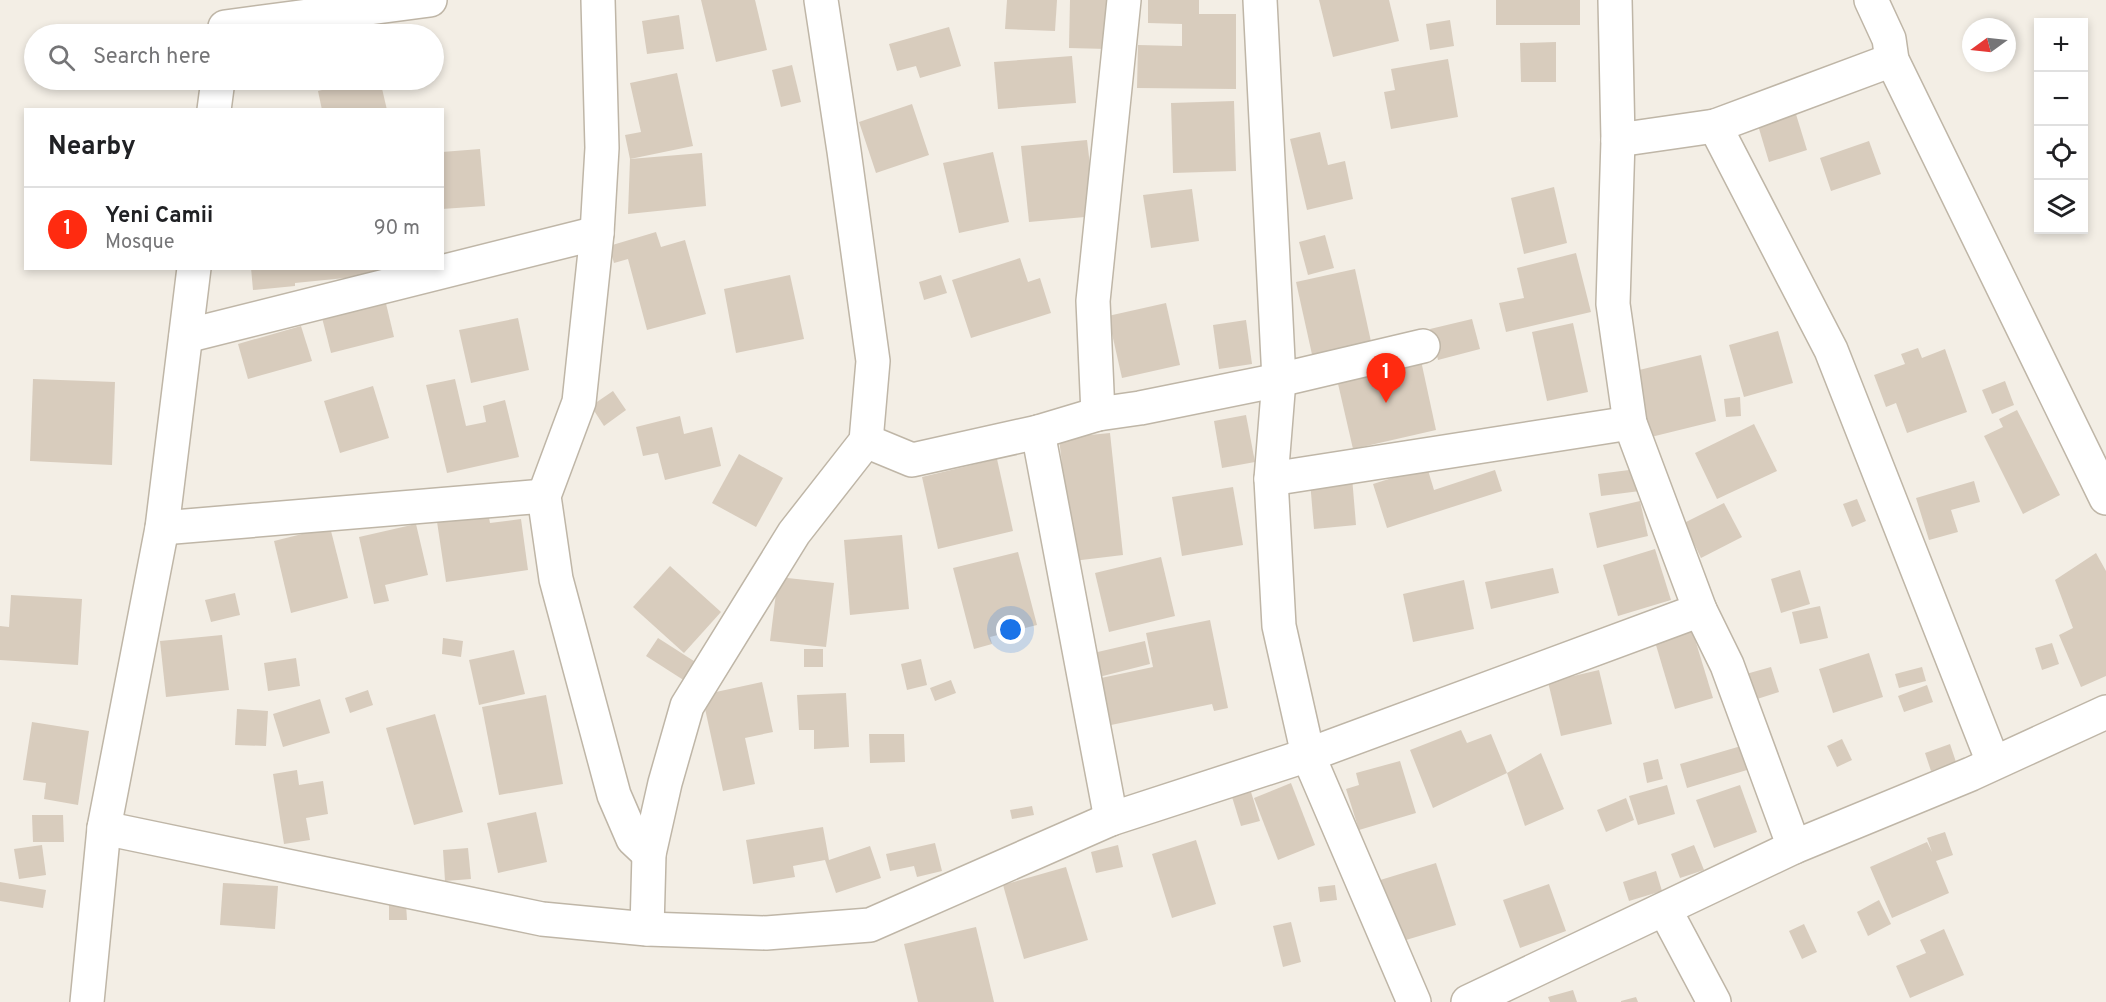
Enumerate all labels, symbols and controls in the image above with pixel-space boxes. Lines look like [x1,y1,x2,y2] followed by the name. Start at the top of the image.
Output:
[1962,18,2016,72] north arrow
[2034,18,2088,234] map controls
[2034,18,2088,72] button: +
[24,24,444,90] search box
[45,41,78,74] icon: search
[93,44,211,71] text: Search here
[2034,72,2088,126] button: −
[2034,126,2088,180] button: locate
[48,131,136,164] text: Nearby
[2034,180,2088,234] button: layers
[105,203,213,230] text: Yeni Camii
[64,216,72,242] text: 1
[374,216,420,242] text: 90 m
[105,230,174,256] text: Mosque
[1366,354,1406,403] pin: 1
[996,615,1025,644] your location

